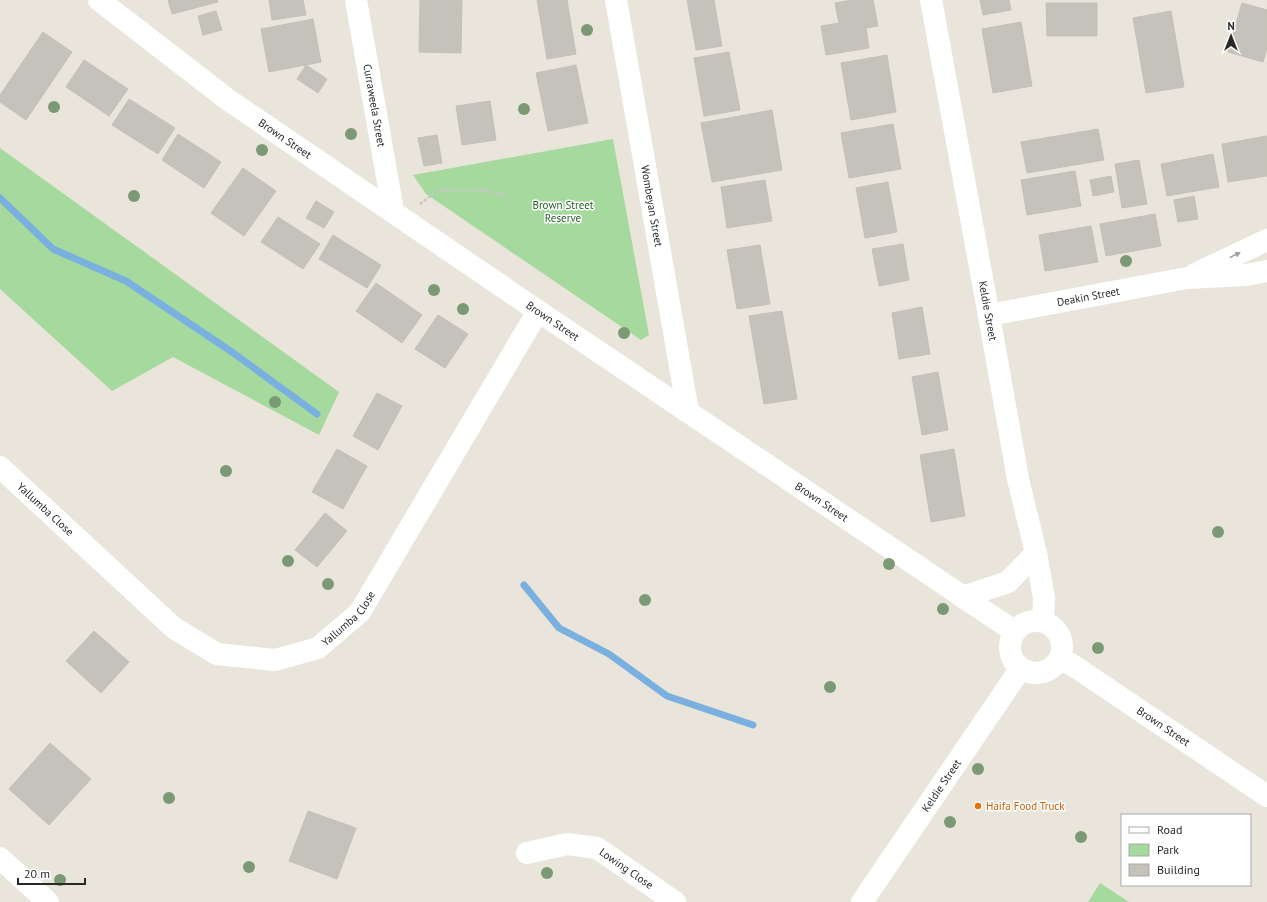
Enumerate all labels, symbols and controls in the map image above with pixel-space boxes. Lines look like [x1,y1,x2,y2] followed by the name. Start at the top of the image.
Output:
[1211,16,1251,56] north arrow
[1227,19,1235,33] text: N
[360,63,389,148] street label: Curraweela Street
[256,116,314,162] street label: Brown Street
[638,164,666,248] street label: Wombeyan Street
[532,198,594,225] park label: Brown Street Reserve
[1229,252,1241,258] one-way arrow
[976,280,1000,342] street label: Keldie Street
[1056,284,1121,309] street label: Deakin Street
[523,298,582,344] street label: Brown Street
[14,479,77,539] street label: Yallumba Close
[792,479,851,525] street label: Brown Street
[319,588,378,649] street label: Yallumba Close
[1134,703,1193,749] street label: Brown Street
[918,756,964,814] street label: Keldie Street
[986,799,1065,813] place label: Haifa Food Truck
[973,801,983,811] marker: Haifa Food Truck
[1121,814,1251,886] legend
[1157,822,1182,837] text: Road
[1157,842,1179,857] text: Park
[597,845,656,892] street label: Lowing Close
[18,860,85,886] scale bar
[1157,862,1200,877] text: Building
[24,866,50,881] text: 20 m

